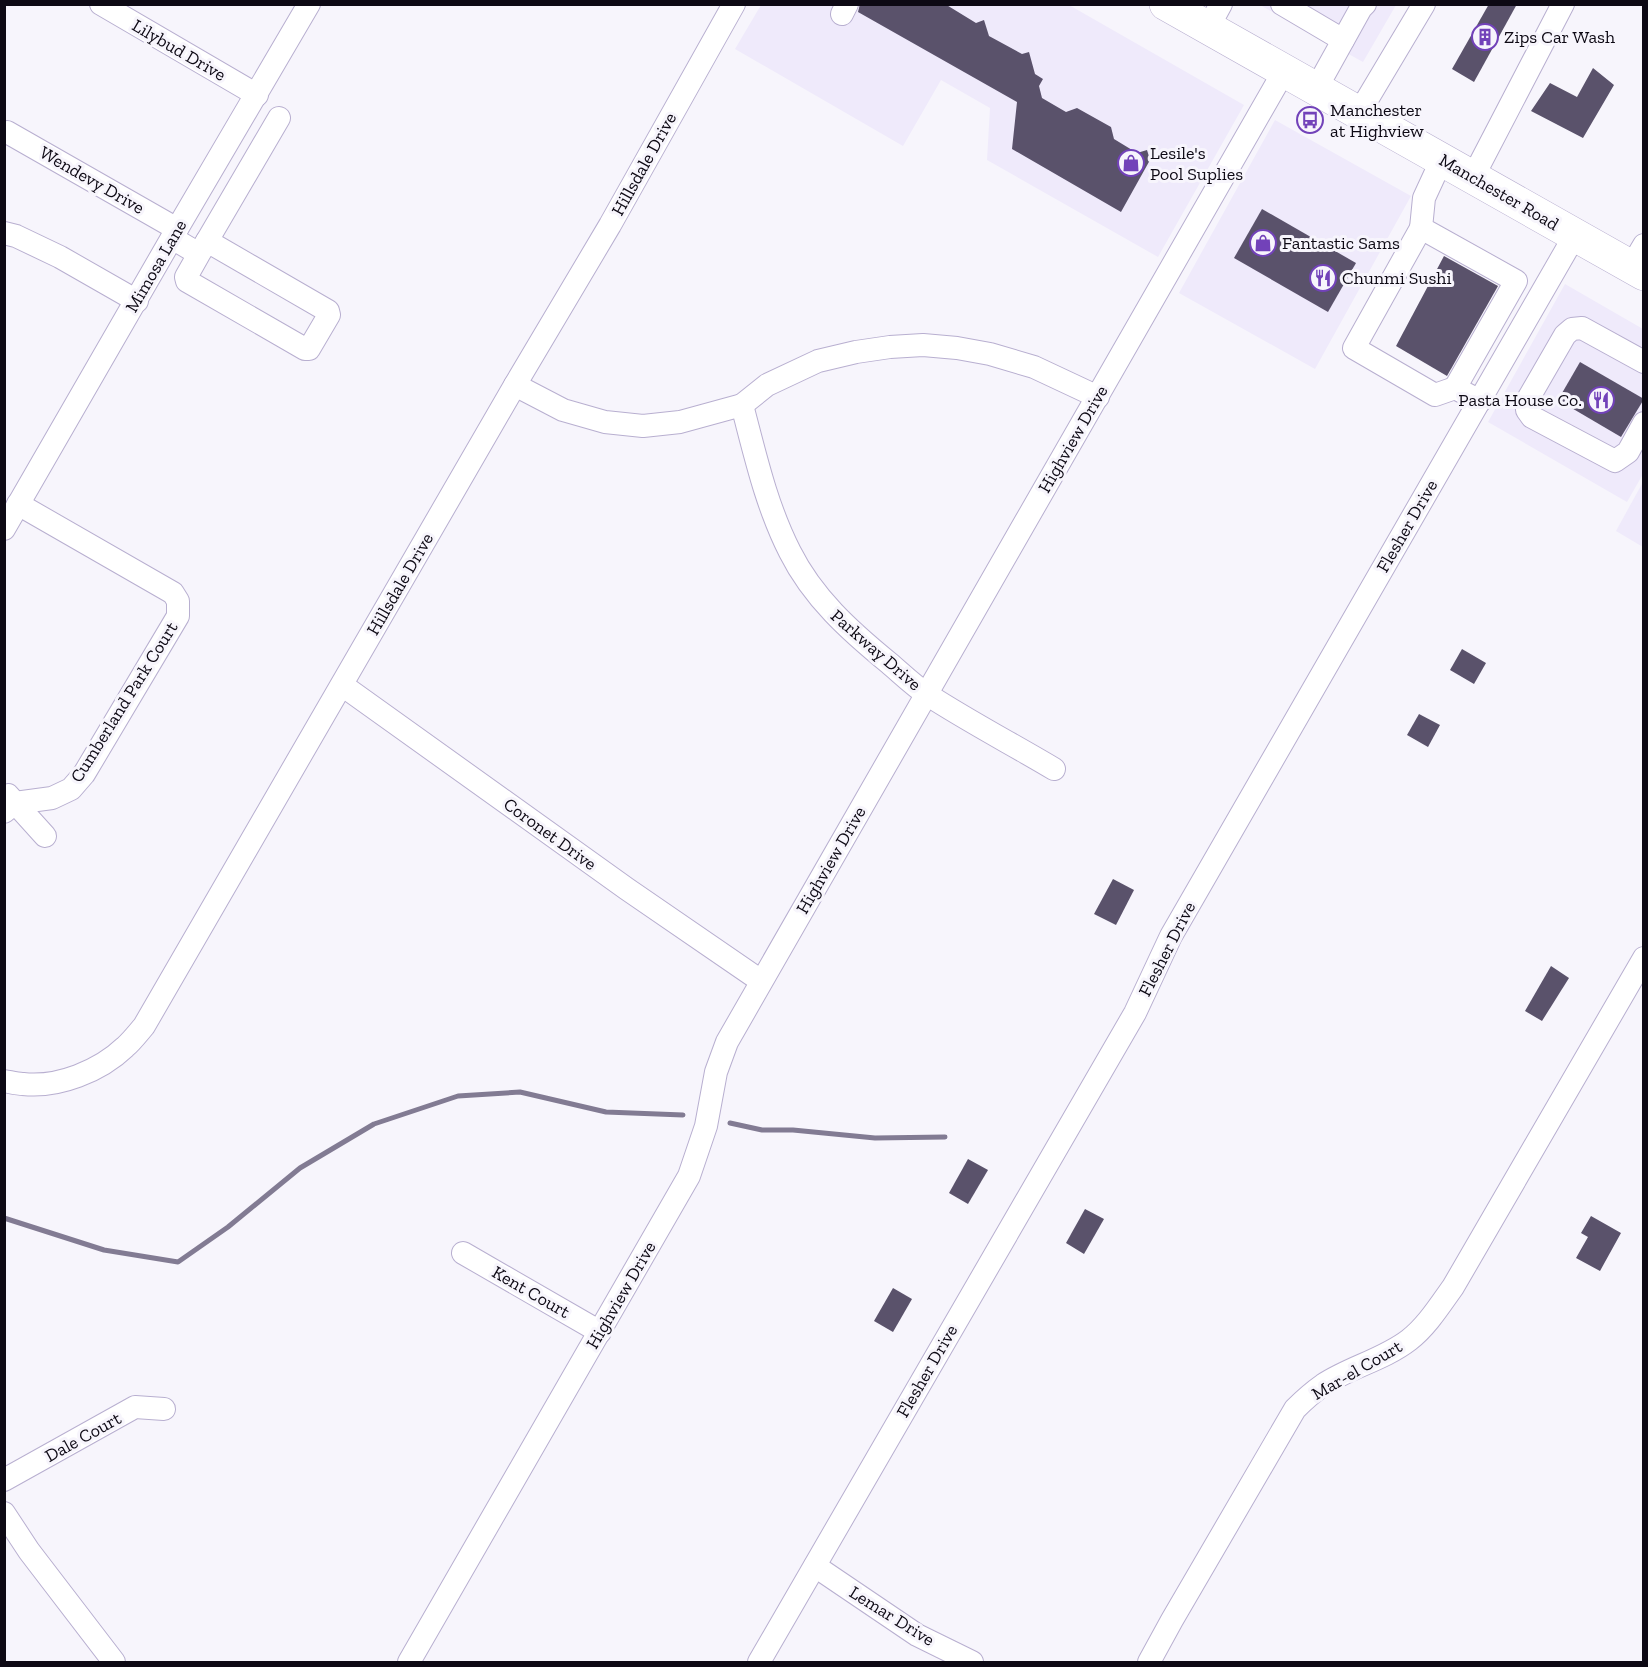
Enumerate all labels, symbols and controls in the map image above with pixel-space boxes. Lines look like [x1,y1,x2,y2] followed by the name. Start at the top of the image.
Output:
[128,14,230,86] street label: Lilybud Drive
[1470,22,1500,52] building icon: Zips Car Wash
[1504,26,1615,48] place label: Zips Car Wash
[1330,99,1424,142] place label: Manchester at Highview
[1295,105,1325,135] bus stop icon: Manchester at Highview
[607,109,681,219] street label: Hillsdale Drive
[36,141,148,219] street label: Wendevy Drive
[1150,142,1243,185] place label: Lesile's Pool Suplies
[1116,148,1146,178] shop icon: Lesile's Pool Suplies
[1435,149,1563,235] street label: Manchester Road
[121,216,191,316] street label: Mimosa Lane
[1248,228,1278,258] shop icon: Fantastic Sams
[1282,232,1400,254] place label: Fantastic Sams
[1308,263,1338,293] restaurant icon: Chunmi Sushi
[1342,267,1451,289] place label: Chunmi Sushi
[1033,381,1113,497] street label: Highview Drive
[1586,385,1616,415] restaurant icon: Pasta House Co.
[1458,389,1582,411] place label: Pasta House Co.
[1372,476,1442,576] street label: Flesher Drive
[362,529,438,639] street label: Hillsdale Drive
[826,605,926,695] street label: Parkway Drive
[66,617,183,787] street label: Cumberland Park Court
[499,793,601,875] street label: Coronet Drive
[791,802,871,918] street label: Highview Drive
[1134,898,1200,1000] street label: Flesher Drive
[581,1237,661,1353] street label: Highview Drive
[488,1261,574,1323] street label: Kent Court
[892,1321,962,1421] street label: Flesher Drive
[1308,1335,1406,1405] street label: Mar-el Court
[41,1407,125,1467] street label: Dale Court
[845,1581,939,1651] street label: Lemar Drive

